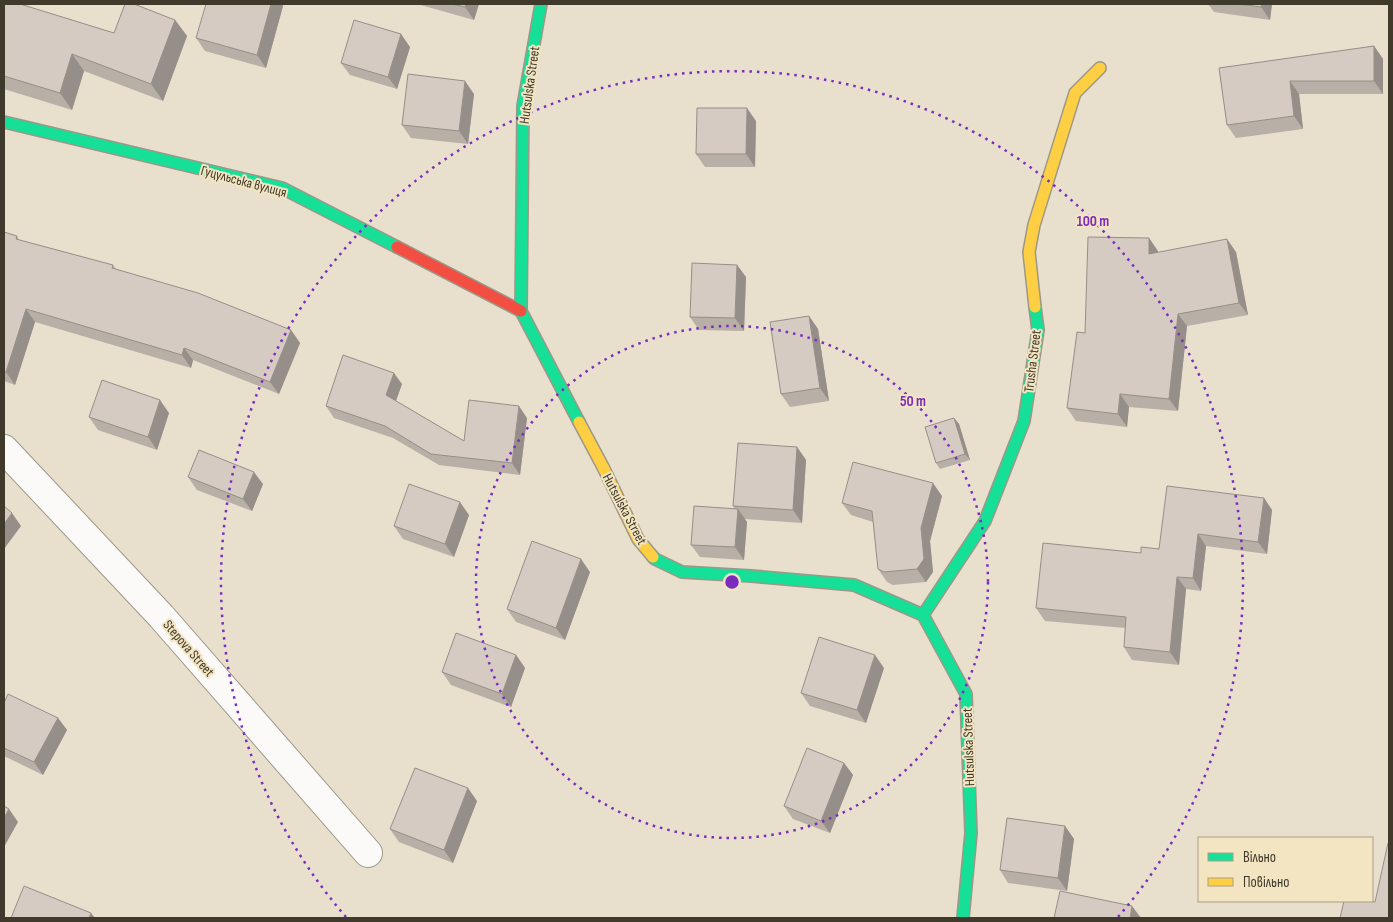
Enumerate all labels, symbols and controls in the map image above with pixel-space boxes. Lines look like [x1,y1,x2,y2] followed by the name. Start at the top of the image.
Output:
[516,45,543,125] street label: Hutsulska Street
[199,162,289,201] street label: Гуцульська вулиця
[1077,212,1109,231] text: 100 m
[1020,329,1045,393] street label: Trusha Street
[900,392,926,411] text: 50 m
[599,471,650,548] street label: Hutsulska Street
[723,573,741,591] centre of rings
[159,616,218,680] street label: Stepova Street
[959,708,978,786] street label: Hutsulska Street
[1198,837,1373,902] legend
[1243,848,1276,867] text: Вільно
[1243,873,1289,892] text: Повільно

